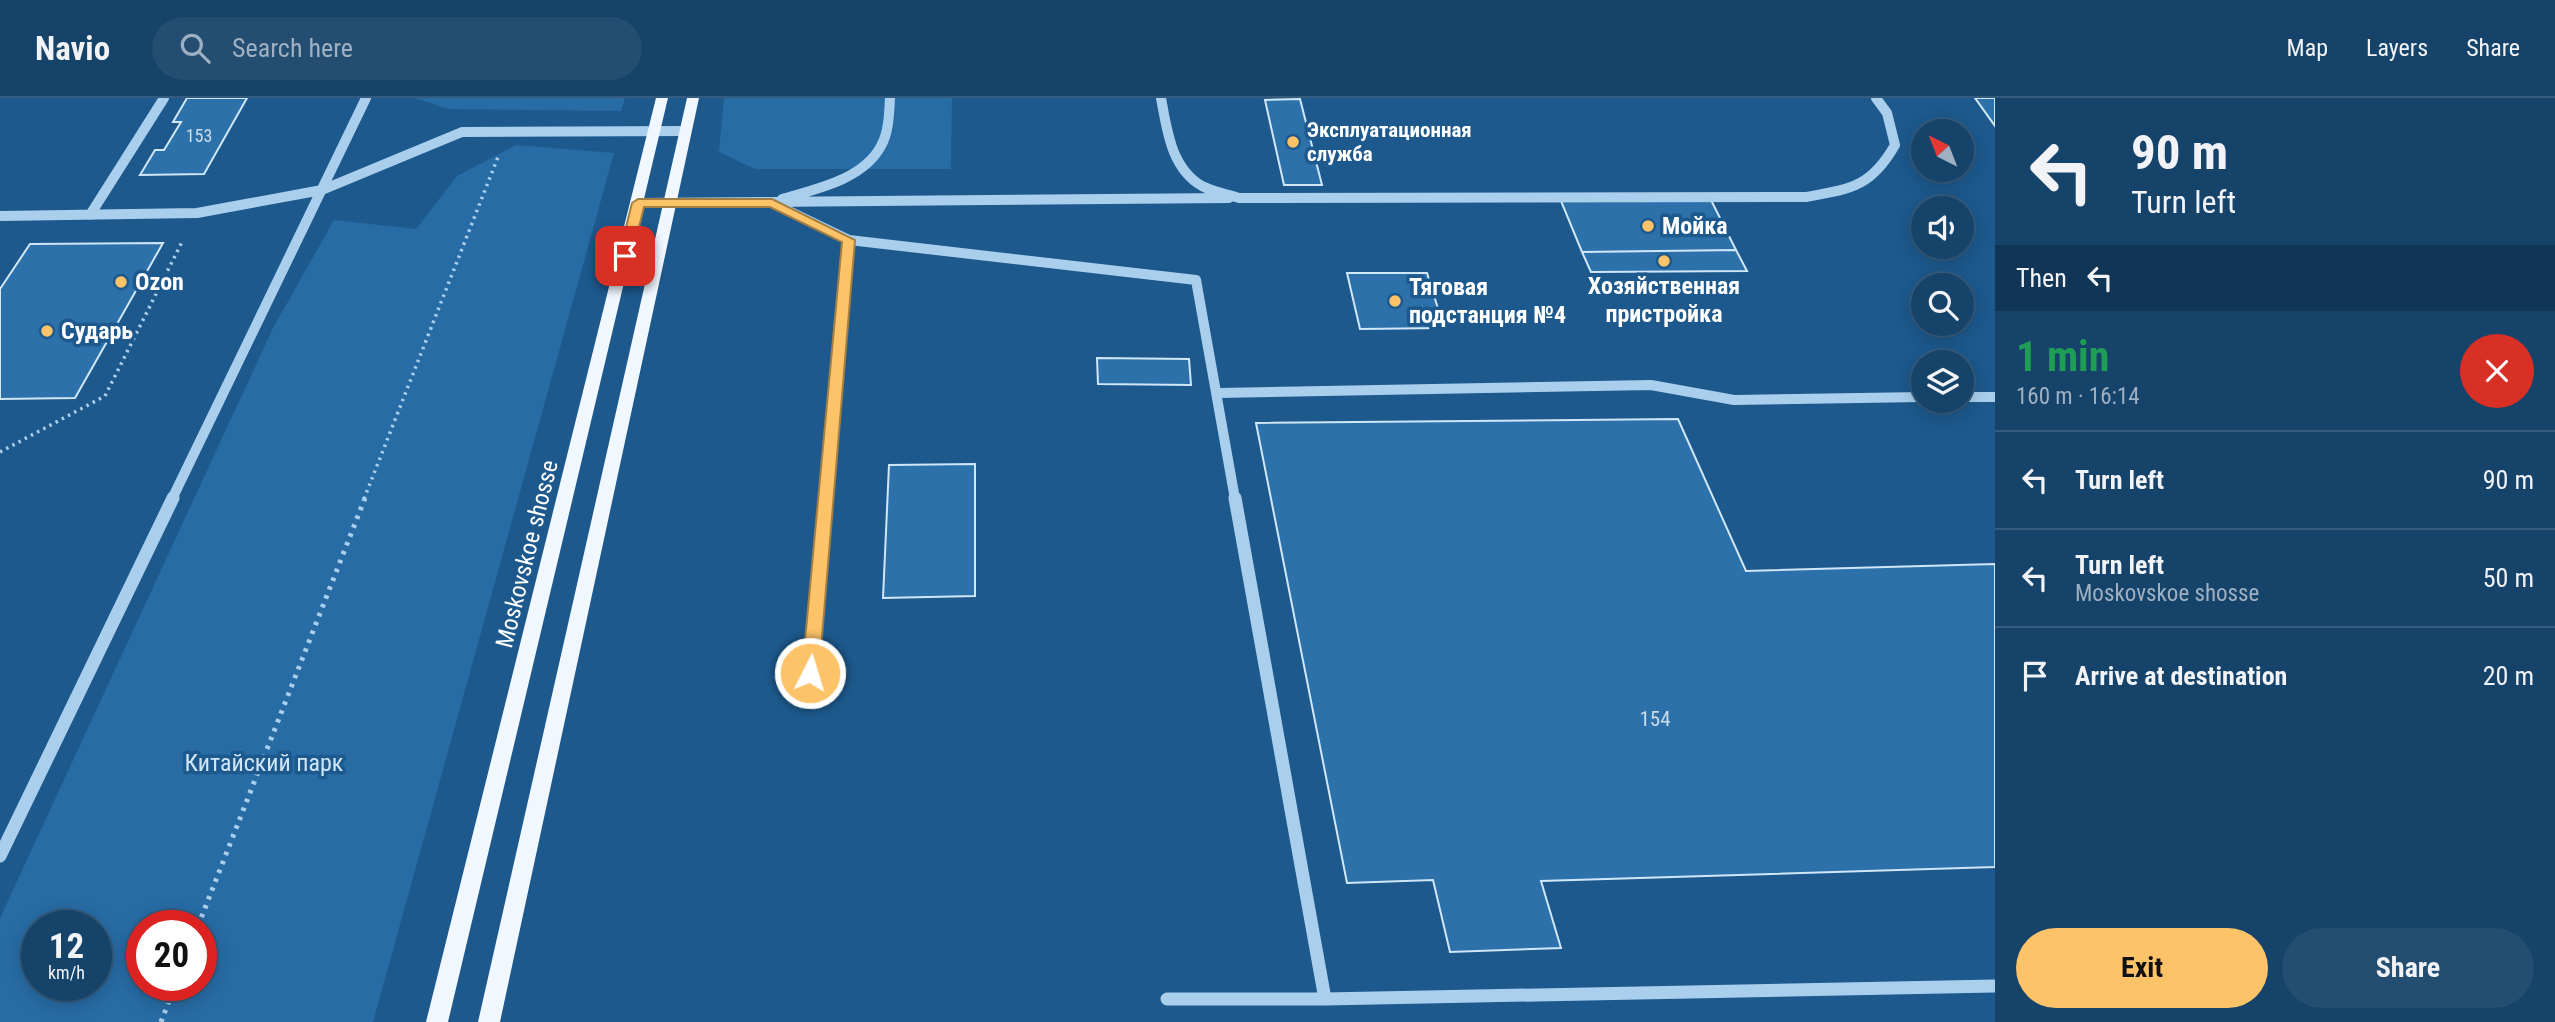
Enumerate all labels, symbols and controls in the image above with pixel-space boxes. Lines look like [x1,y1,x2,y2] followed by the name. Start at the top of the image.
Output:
[152,17,642,80] search box
[35,29,110,68] text: Navio
[176,29,214,67] icon: search
[232,33,353,63] text: Search here
[2287,34,2328,62] text: Map
[2366,34,2428,62] text: Layers
[2466,34,2520,62] text: Share
[1307,118,1472,166] place label: Эксплуатационная служба
[1911,119,1974,182] north arrow
[1911,119,1974,413] map controls
[2131,124,2228,181] text: 90 m
[186,125,212,146] house number: 153
[2016,126,2107,217] icon: left
[1285,134,1301,150] marker: Эксплуатационная служба
[2131,183,2236,221] text: Turn left
[1911,196,1974,259] button: sound
[1662,212,1728,240] place label: Мойка
[1640,218,1656,234] marker: Мойка
[595,226,655,286] pin
[606,237,644,275] icon: arrive
[1656,253,1672,269] marker: Хозяйственная пристройка
[2081,259,2119,297] icon: left
[2016,263,2067,293] text: Then
[135,268,184,296] place label: Ozon
[1588,272,1740,328] place label: Хозяйственная пристройка
[1409,273,1566,329] place label: Тяговая подстанция №4
[1911,273,1974,336] button: search
[113,274,129,290] marker: Ozon
[1387,293,1403,309] marker: Тяговая подстанция №4
[61,317,133,345] place label: Сударь
[39,323,55,339] marker: Сударь
[2016,332,2109,381] text: 1 min
[2460,334,2534,408] button: close
[1911,350,1974,413] button: layers
[2016,383,2140,410] text: 160 m · 16:14
[490,457,564,651] street label: Moskovskoe shosse
[2016,461,2054,499] icon: left
[2075,465,2164,495] text: Turn left
[2483,465,2534,495] text: 90 m
[2075,550,2164,580] text: Turn left
[2016,559,2054,597] icon: left
[2483,563,2534,593] text: 50 m
[2075,580,2259,607] text: Moskovskoe shosse
[773,636,847,710] position arrow
[2016,657,2054,695] icon: arrive
[2075,661,2287,691] text: Arrive at destination
[2483,661,2534,691] text: 20 m
[1639,707,1671,731] house number: 154
[185,749,344,777] park label: Китайский парк
[126,910,217,1001] speed limit sign: 20
[49,926,84,967] text: 12
[2016,928,2268,1008] button: Exit
[2282,928,2534,1008] button: Share
[48,962,85,983] text: km/h

